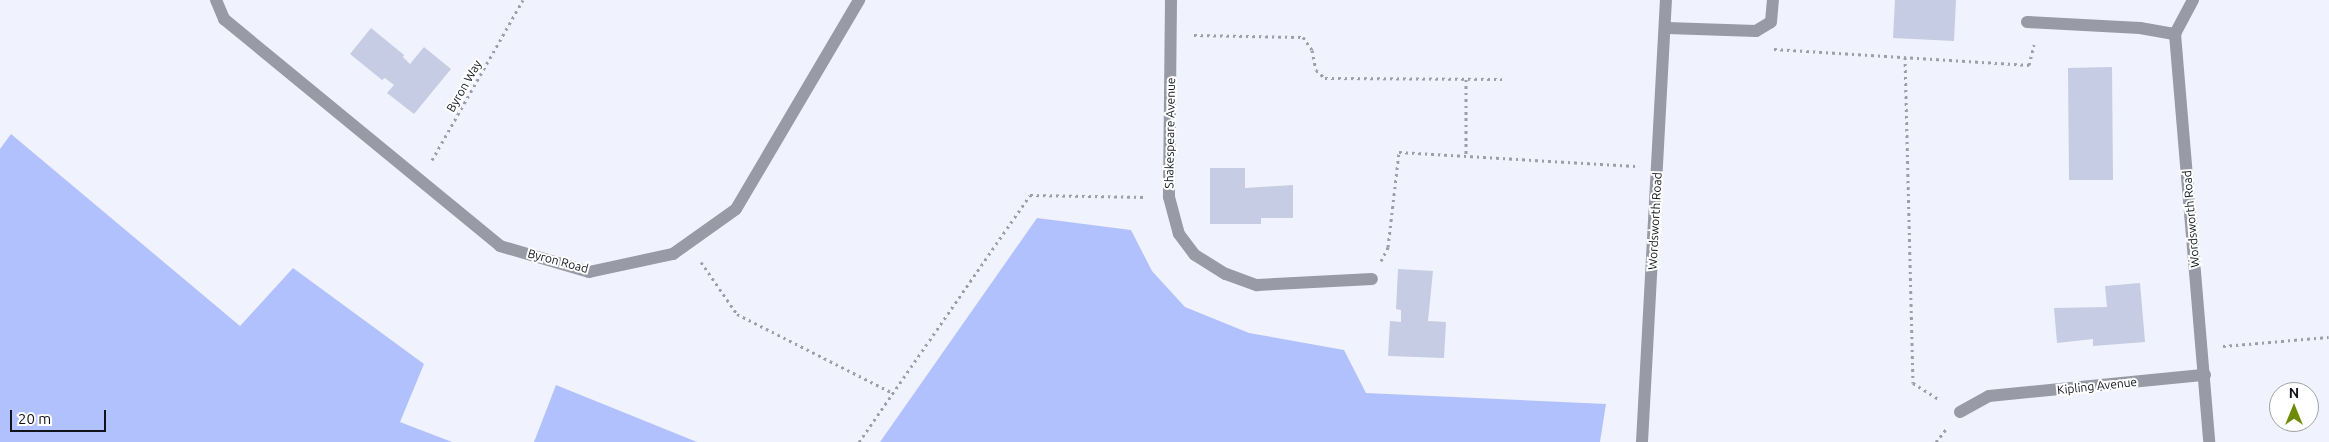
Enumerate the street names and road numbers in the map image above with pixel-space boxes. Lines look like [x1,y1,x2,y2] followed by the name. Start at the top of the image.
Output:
[443,58,485,114] street label: Byron Way
[1162,77,1178,189] street label: Shakespeare Avenue
[2180,170,2202,268] street label: Wordsworth Road
[1645,172,1665,270] street label: Wordsworth Road
[526,246,590,276] street label: Byron Road
[2056,375,2138,397] street label: Kipling Avenue

